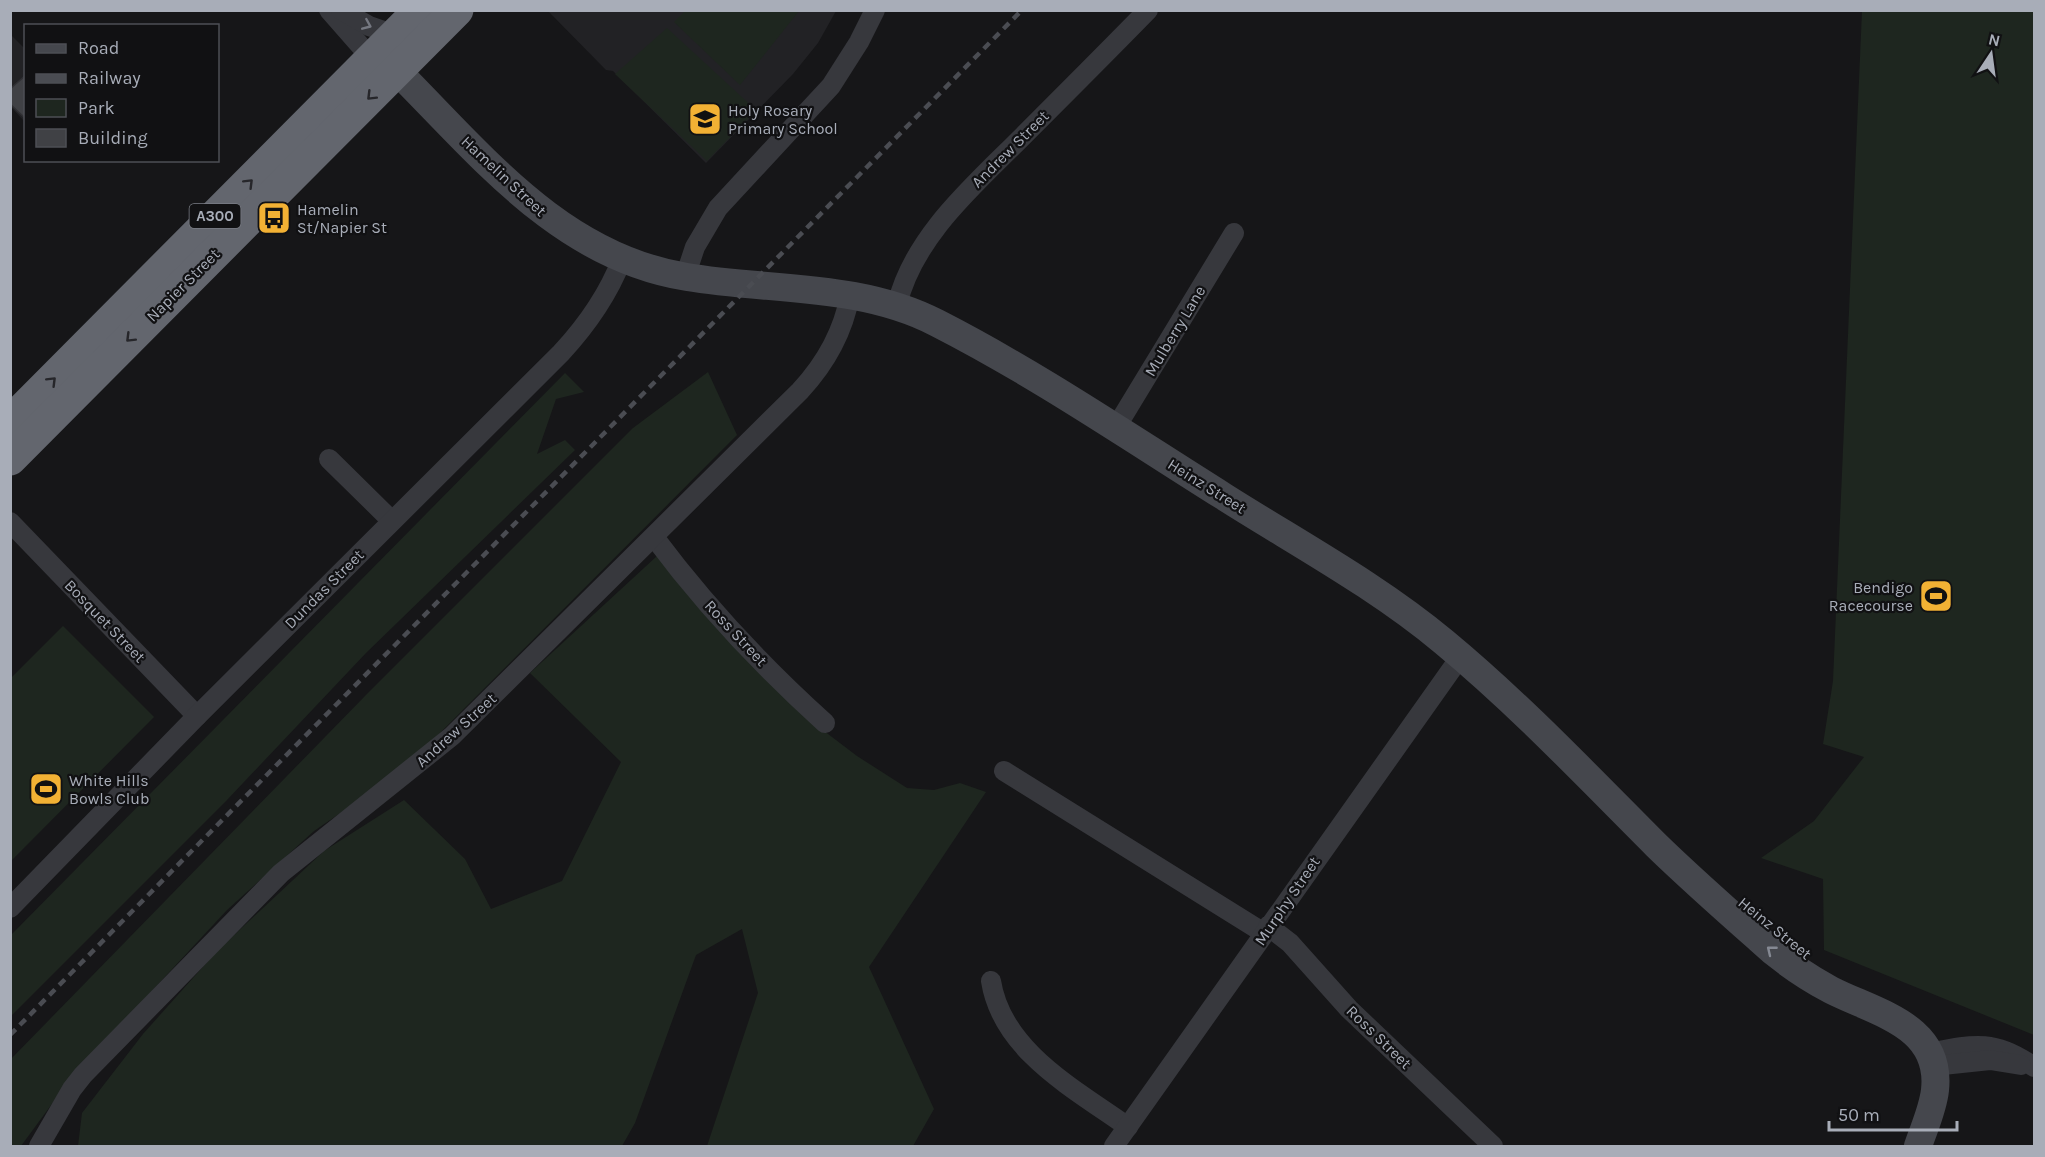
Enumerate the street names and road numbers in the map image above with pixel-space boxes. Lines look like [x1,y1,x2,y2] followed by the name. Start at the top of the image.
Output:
[967,106,1053,192] street label: Andrew Street
[458,132,550,220] street label: Hamelin Street
[190,204,240,228] road number: A300
[142,244,224,326] street label: Napier Street
[1140,282,1210,380] street label: Mulberry Lane
[1164,454,1250,518] street label: Heinz Street
[280,545,368,633] street label: Dundas Street
[61,576,149,666] street label: Bosquet Street
[701,596,771,670] street label: Ross Street
[412,689,500,771] street label: Andrew Street
[1250,853,1324,949] street label: Murphy Street
[1735,893,1815,963] street label: Heinz Street
[1343,1001,1415,1073] street label: Ross Street

